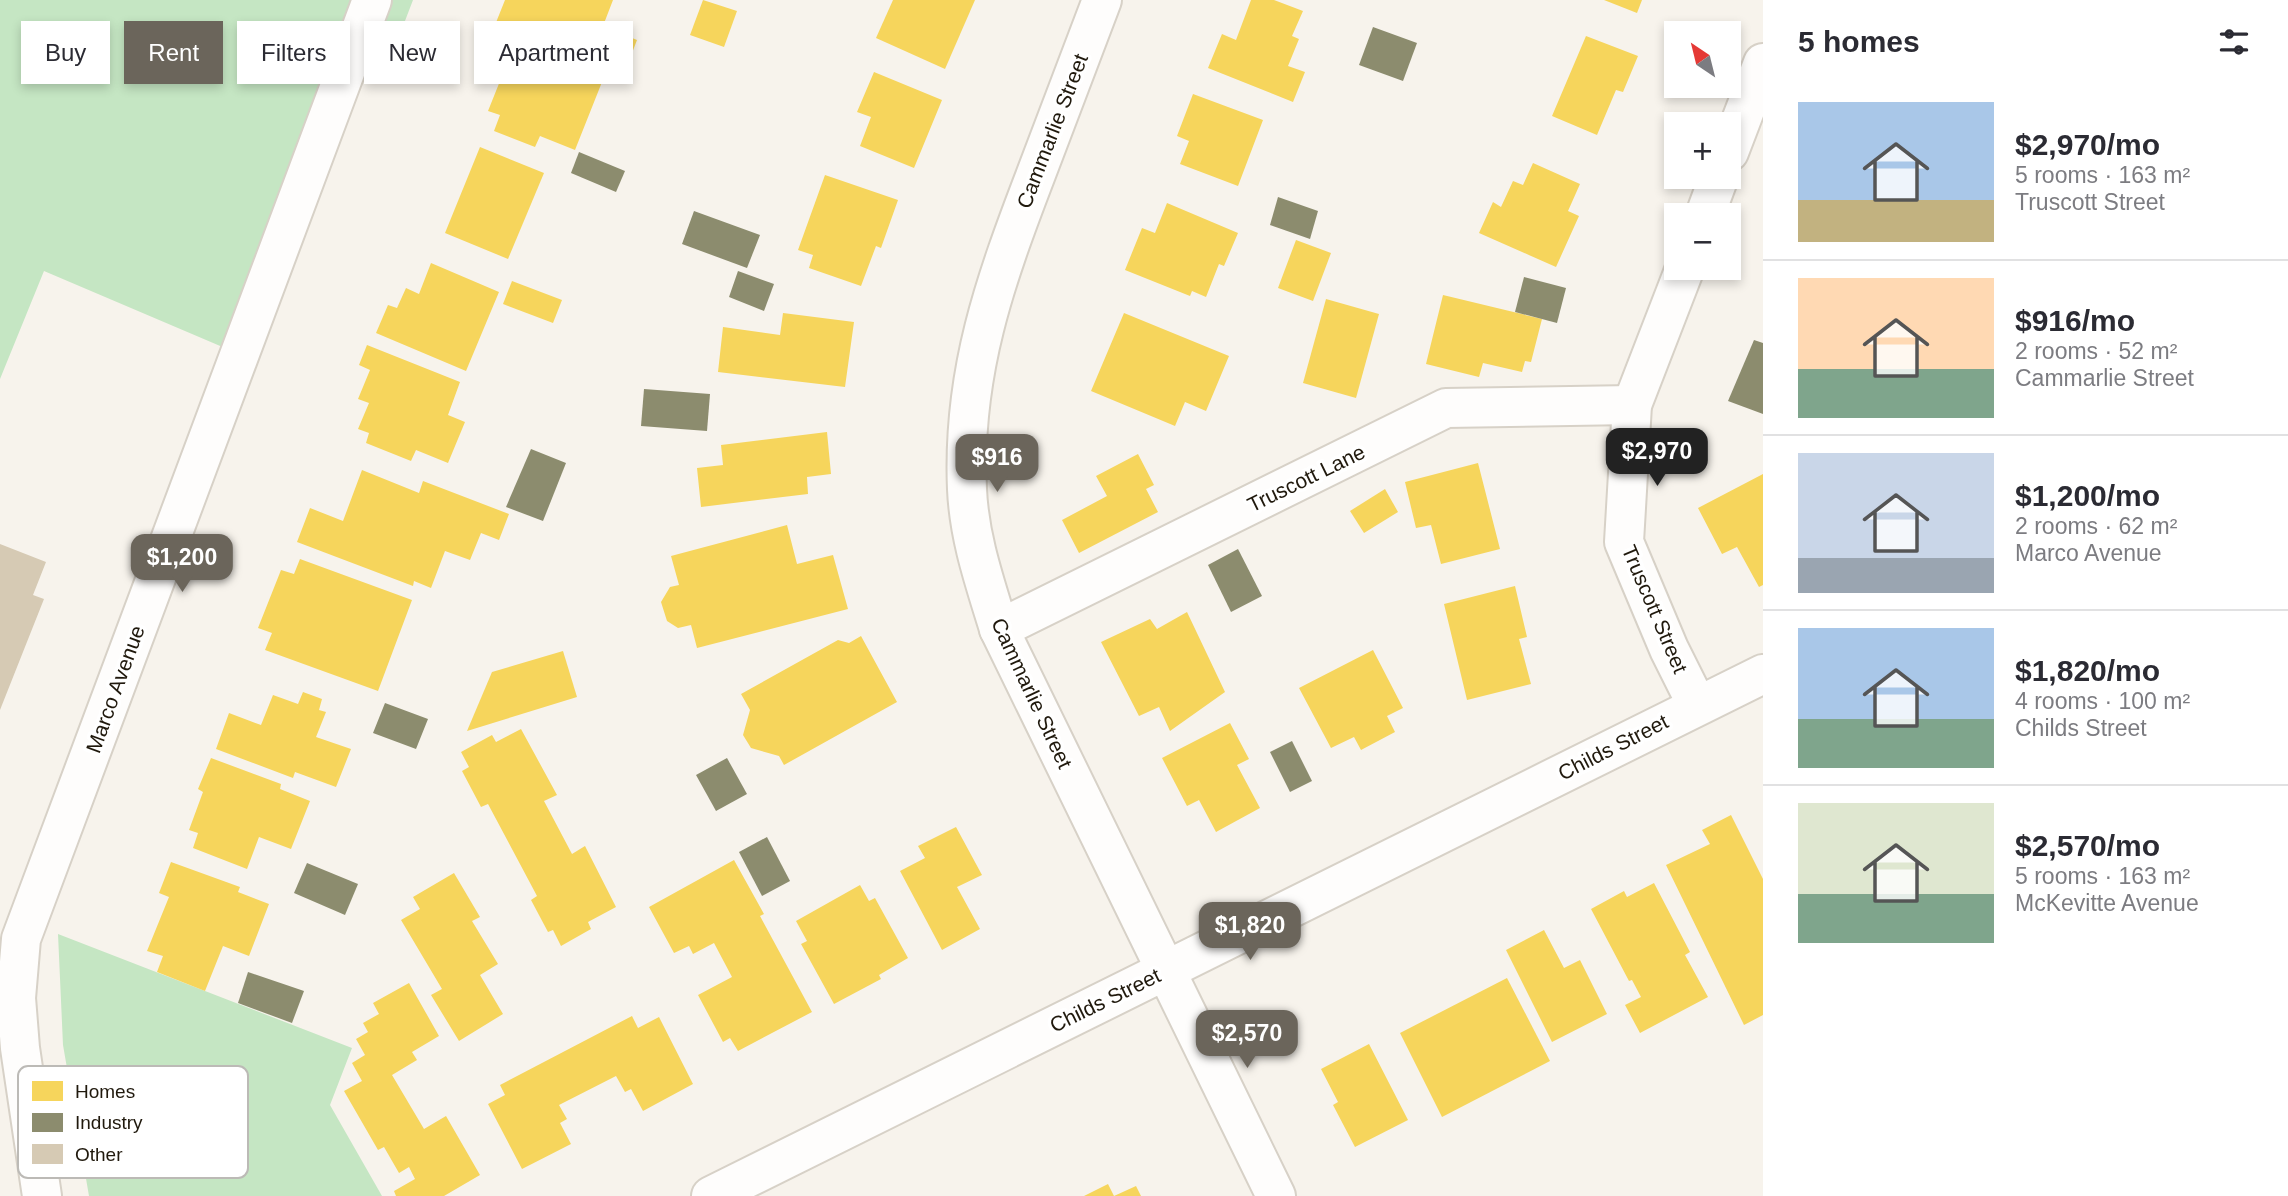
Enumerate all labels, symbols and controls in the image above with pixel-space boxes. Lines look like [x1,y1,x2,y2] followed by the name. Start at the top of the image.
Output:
[21,21,110,84] chip: Buy
[124,21,223,84] chip: Rent
[237,21,350,84] chip: Filters
[364,21,460,84] chip: New
[474,21,633,84] chip: Apartment
[1664,21,1741,98] north arrow
[1664,21,1741,280] map controls
[2215,23,2253,61] icon: filters
[1798,25,1920,58] text: 5 homes
[1012,50,1092,211] street label: Cammarlie Street
[1664,112,1741,189] button: +
[2015,128,2160,161] text: $2,970/mo
[1854,130,1938,214] icon: home
[2015,162,2190,188] text: 5 rooms · 163 m²
[2015,189,2165,215] text: Truscott Street
[1664,203,1741,280] button: −
[2015,304,2135,337] text: $916/mo
[1854,306,1938,390] icon: home
[2015,338,2177,364] text: 2 rooms · 52 m²
[2015,365,2194,391] text: Cammarlie Street
[1600,428,1714,488] pin: $2,970
[956,434,1038,494] pin: $916
[1622,438,1692,464] text: $2,970
[1244,440,1368,516] street label: Truscott Lane
[971,444,1023,470] text: $916
[2015,479,2160,512] text: $1,200/mo
[1854,481,1938,565] icon: home
[2015,513,2177,539] text: 2 rooms · 62 m²
[125,534,239,594] pin: $1,200
[2015,540,2162,566] text: Marco Avenue
[1618,541,1692,677] street label: Truscott Street
[147,544,217,570] text: $1,200
[987,614,1077,772] street label: Cammarlie Street
[81,622,149,756] street label: Marco Avenue
[2015,654,2160,687] text: $1,820/mo
[1854,656,1938,740] icon: home
[2015,688,2190,714] text: 4 rooms · 100 m²
[1554,709,1672,785] street label: Childs Street
[2015,715,2147,741] text: Childs Street
[2015,829,2160,862] text: $2,570/mo
[1854,831,1938,915] icon: home
[2015,863,2190,889] text: 5 rooms · 163 m²
[2015,890,2199,916] text: McKevitte Avenue
[1193,902,1307,962] pin: $1,820
[1215,912,1285,938] text: $1,820
[1046,963,1164,1037] street label: Childs Street
[1190,1010,1304,1070] pin: $2,570
[1212,1020,1282,1046] text: $2,570
[18,1066,248,1178] legend
[75,1081,135,1102] text: Homes
[75,1112,143,1133] text: Industry
[75,1144,123,1165] text: Other

